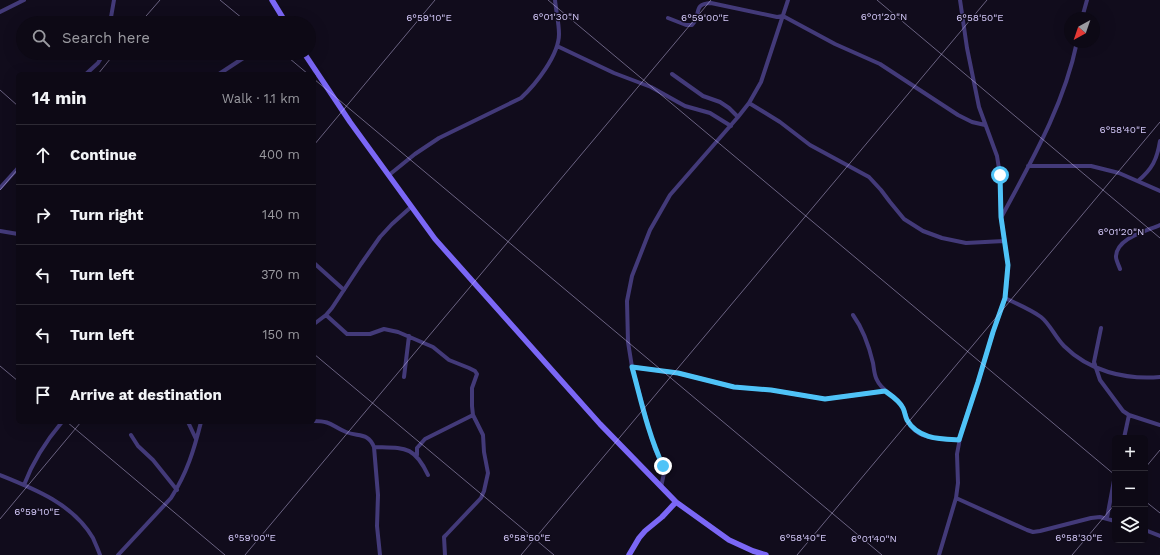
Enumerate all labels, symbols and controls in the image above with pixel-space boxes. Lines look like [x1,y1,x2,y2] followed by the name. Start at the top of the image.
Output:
[533,11,579,22] text: 6°01'30"N
[861,11,907,22] text: 6°01'20"N
[406,12,452,23] text: 6°59'10"E
[681,12,729,23] text: 6°59'00"E
[956,12,1004,23] text: 6°58'50"E
[1064,12,1100,48] north arrow
[16,16,316,60] search box
[30,27,52,49] icon: search
[62,29,150,47] text: Search here
[32,88,87,108] text: 14 min
[222,91,300,106] text: Walk · 1.1 km
[1100,124,1146,135] text: 6°58'40"E
[32,144,54,166] icon: ahead
[70,146,137,164] text: Continue
[259,147,300,162] text: 400 m
[991,166,1009,184] route start
[32,204,54,226] icon: right
[70,206,143,224] text: Turn right
[262,207,300,222] text: 140 m
[1098,226,1144,237] text: 6°01'20"N
[32,264,54,286] icon: left
[70,266,134,284] text: Turn left
[261,267,300,282] text: 370 m
[32,324,54,346] icon: left
[70,326,134,344] text: Turn left
[262,327,300,342] text: 150 m
[32,384,54,406] icon: arrive
[70,386,222,404] text: Arrive at destination
[1112,435,1148,543] map controls
[1112,435,1148,471] button: +
[654,457,672,475] route end
[1112,471,1148,507] button: −
[14,506,60,517] text: 6°59'10"E
[1112,507,1148,543] button: layers
[228,532,276,543] text: 6°59'00"E
[503,532,551,543] text: 6°58'50"E
[780,532,826,543] text: 6°58'40"E
[1055,532,1103,543] text: 6°58'30"E
[851,533,897,544] text: 6°01'40"N

